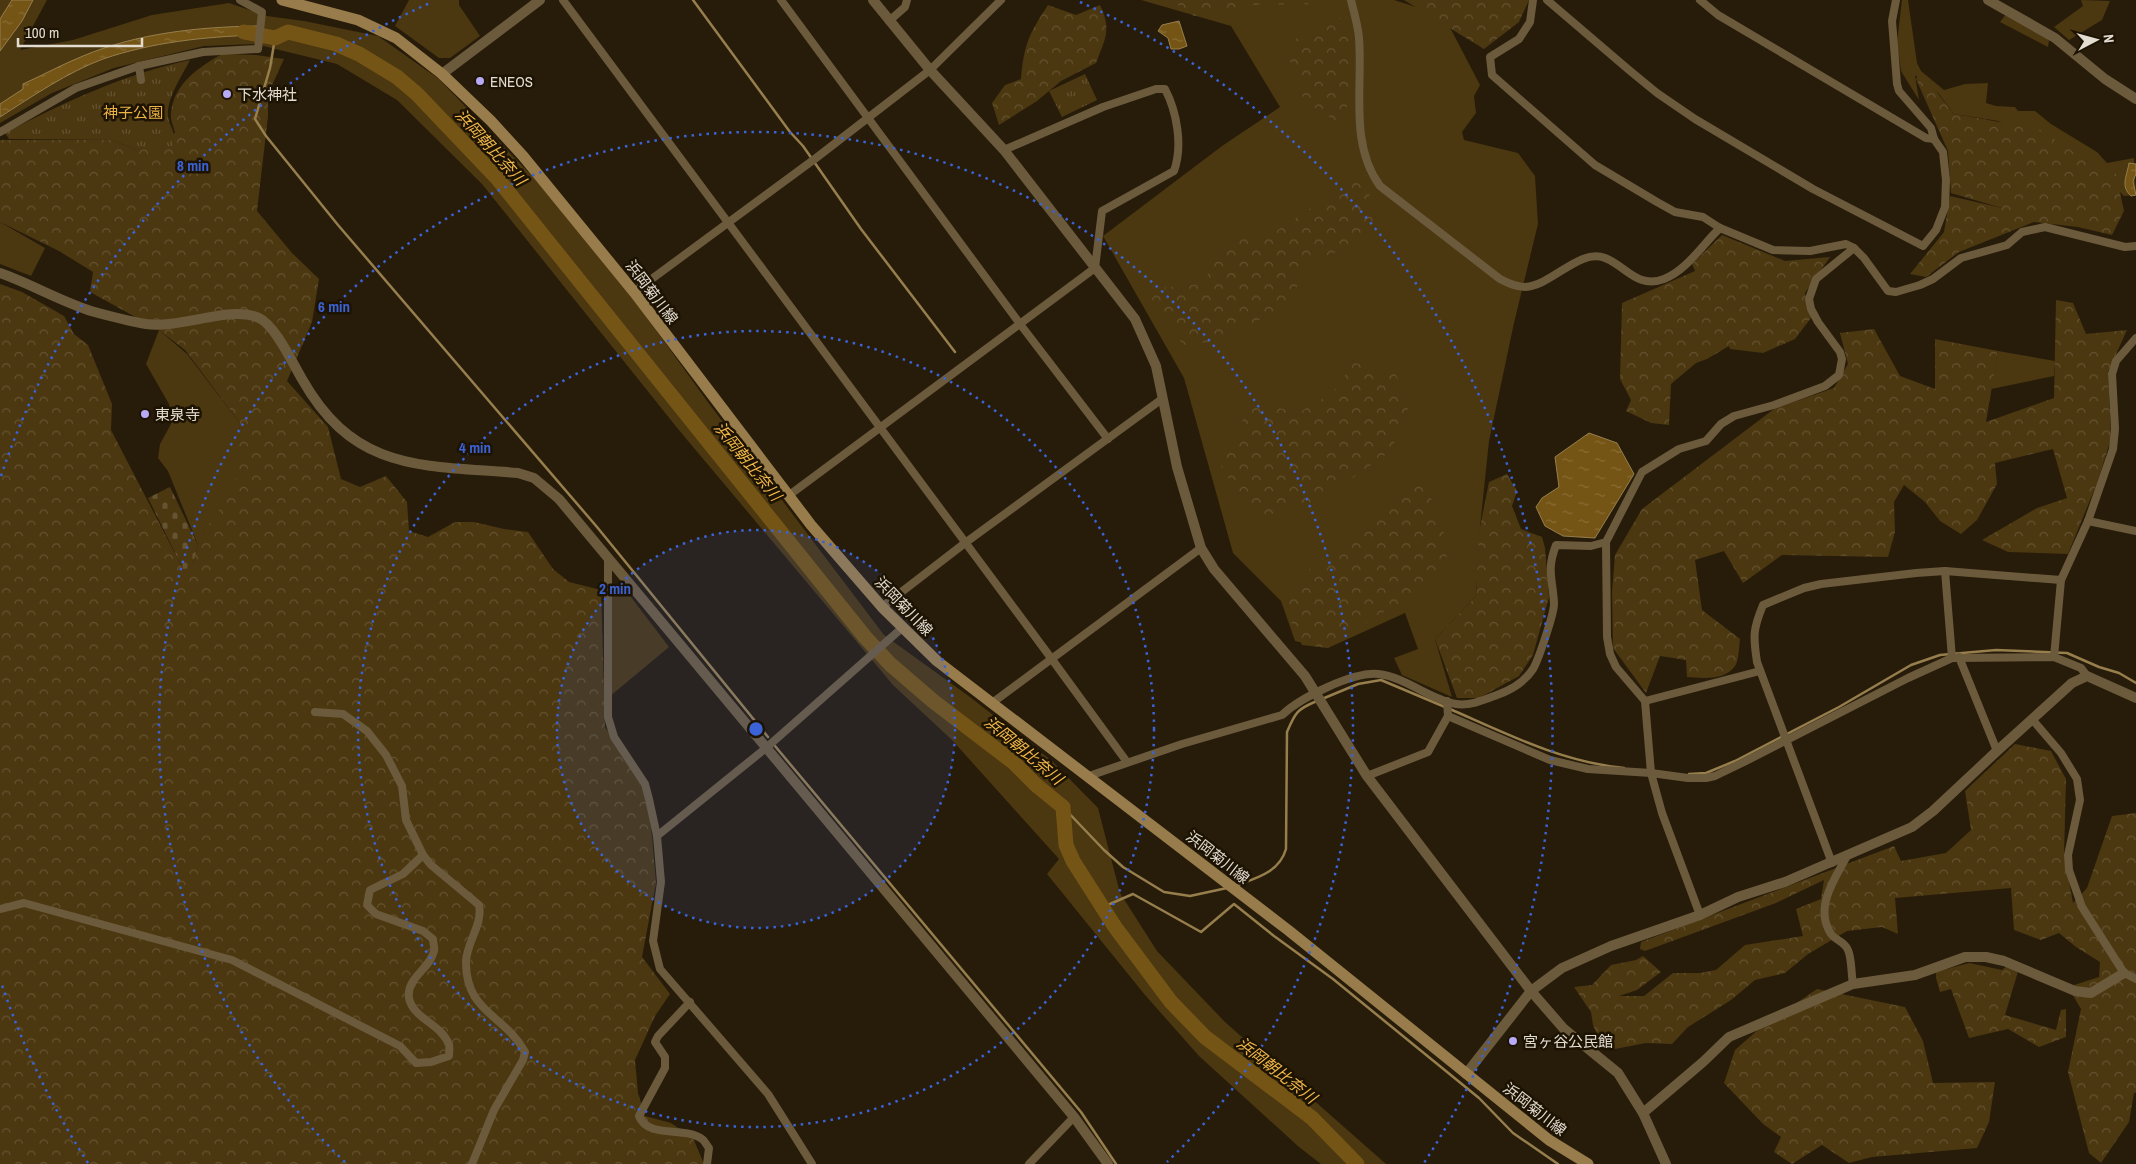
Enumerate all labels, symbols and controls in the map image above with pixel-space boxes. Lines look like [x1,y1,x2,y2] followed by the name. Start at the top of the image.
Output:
[18,15,141,47] scale bar
[2071,15,2121,65] north arrow
[25,22,59,43] text: 100 m
[2100,34,2118,44] text: N
[490,71,533,92] place label: ENEOS
[474,75,486,87] marker: ENEOS
[237,84,297,105] place label: 下水神社
[221,88,233,100] marker: 下水神社
[103,102,163,123] park label: 神子公園
[451,104,533,192] water label: 浜岡朝比奈川
[177,155,209,176] text: 8 min
[621,256,683,328] street label: 浜岡菊川線
[318,296,350,317] text: 6 min
[155,404,200,425] place label: 東泉寺
[139,408,151,420] marker: 東泉寺
[709,417,788,507] water label: 浜岡朝比奈川
[459,437,491,458] text: 4 min
[870,572,938,640] street label: 浜岡菊川線
[599,578,631,599] text: 2 min
[980,711,1069,791] water label: 浜岡朝比奈川
[747,720,765,738] centre of rings
[1182,826,1254,888] street label: 浜岡菊川線
[1523,1031,1613,1052] place label: 宮ヶ谷公民館
[1232,1032,1323,1109] water label: 浜岡朝比奈川
[1507,1035,1519,1047] marker: 宮ヶ谷公民館
[1499,1078,1571,1140] street label: 浜岡菊川線

